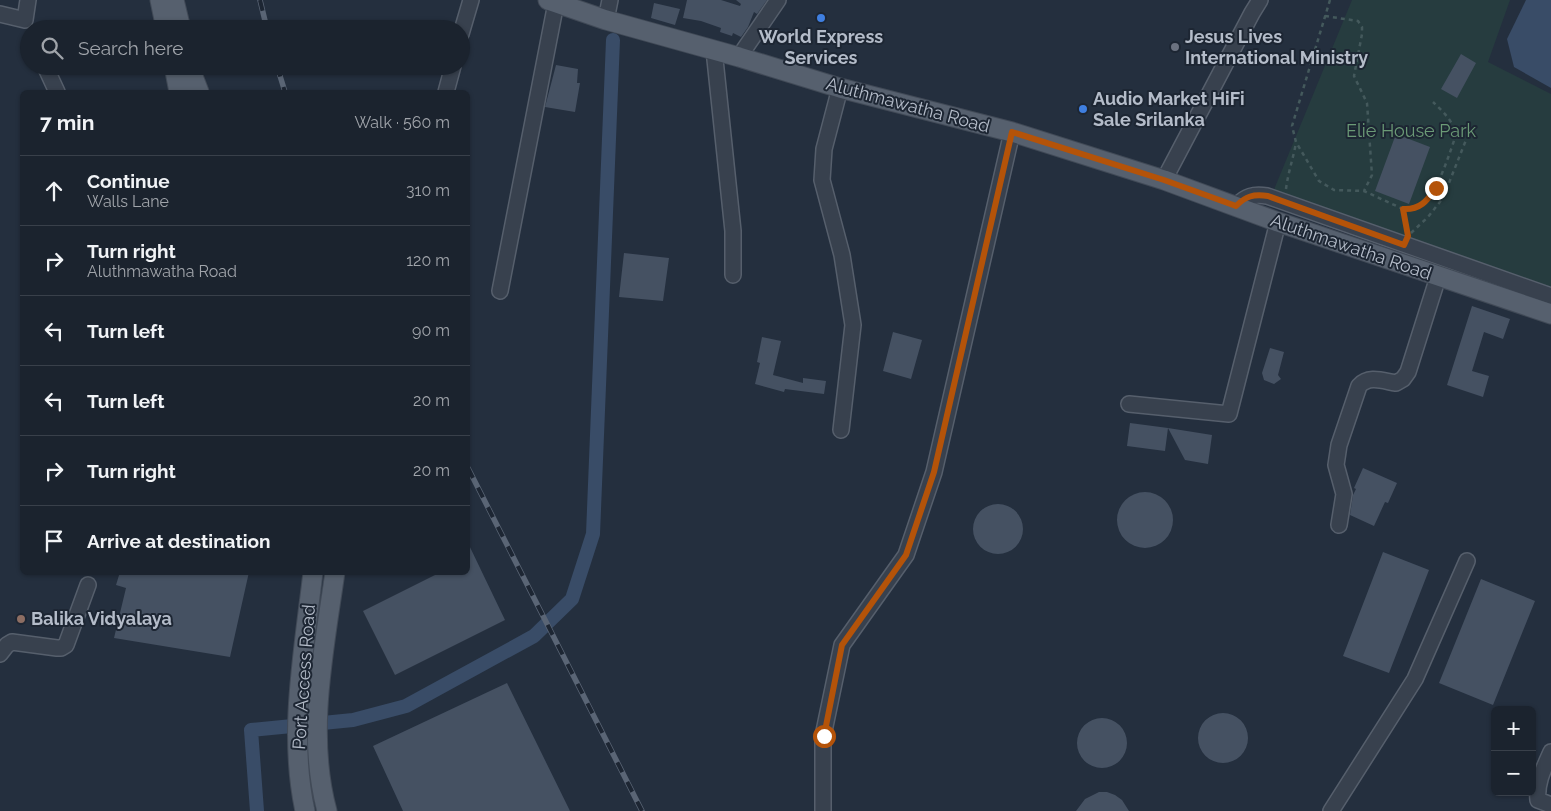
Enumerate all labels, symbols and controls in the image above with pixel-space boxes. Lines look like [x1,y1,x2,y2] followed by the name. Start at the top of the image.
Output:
[815,12,827,24] marker: World Express Services
[20,20,470,75] search box
[759,26,883,68] place label: World Express Services
[1185,26,1368,68] place label: Jesus Lives International Ministry
[38,34,66,62] icon: search
[78,37,184,59] text: Search here
[1169,41,1181,53] marker: Jesus Lives International Ministry
[824,73,992,136] street label: Aluthmawatha Road
[1093,88,1245,130] place label: Audio Market HiFi Sale Srilanka
[1077,103,1089,115] marker: Audio Market HiFi Sale Srilanka
[40,110,94,135] text: 7 min
[354,113,450,132] text: Walk · 560 m
[1346,120,1476,141] park label: Elie House Park
[87,170,170,192] text: Continue
[40,177,68,205] icon: ahead
[1425,177,1448,200] route end
[406,181,450,200] text: 310 m
[87,192,169,211] text: Walls Lane
[1268,209,1434,284] street label: Aluthmawatha Road
[87,240,176,262] text: Turn right
[40,247,68,275] icon: right
[406,251,450,270] text: 120 m
[87,262,237,281] text: Aluthmawatha Road
[40,317,68,345] icon: left
[87,320,164,342] text: Turn left
[412,321,450,340] text: 90 m
[40,387,68,415] icon: left
[87,390,164,412] text: Turn left
[413,391,450,410] text: 20 m
[40,457,68,485] icon: right
[87,460,176,482] text: Turn right
[413,461,450,480] text: 20 m
[40,527,68,555] icon: arrive
[87,530,271,552] text: Arrive at destination
[288,604,319,750] street label: Port Access Road
[31,608,172,629] place label: Balika Vidyalaya
[15,613,27,625] marker: Balika Vidyalaya
[1491,706,1536,796] map controls
[1491,706,1536,751] button: +
[813,725,836,748] route start
[1491,751,1536,796] button: −

